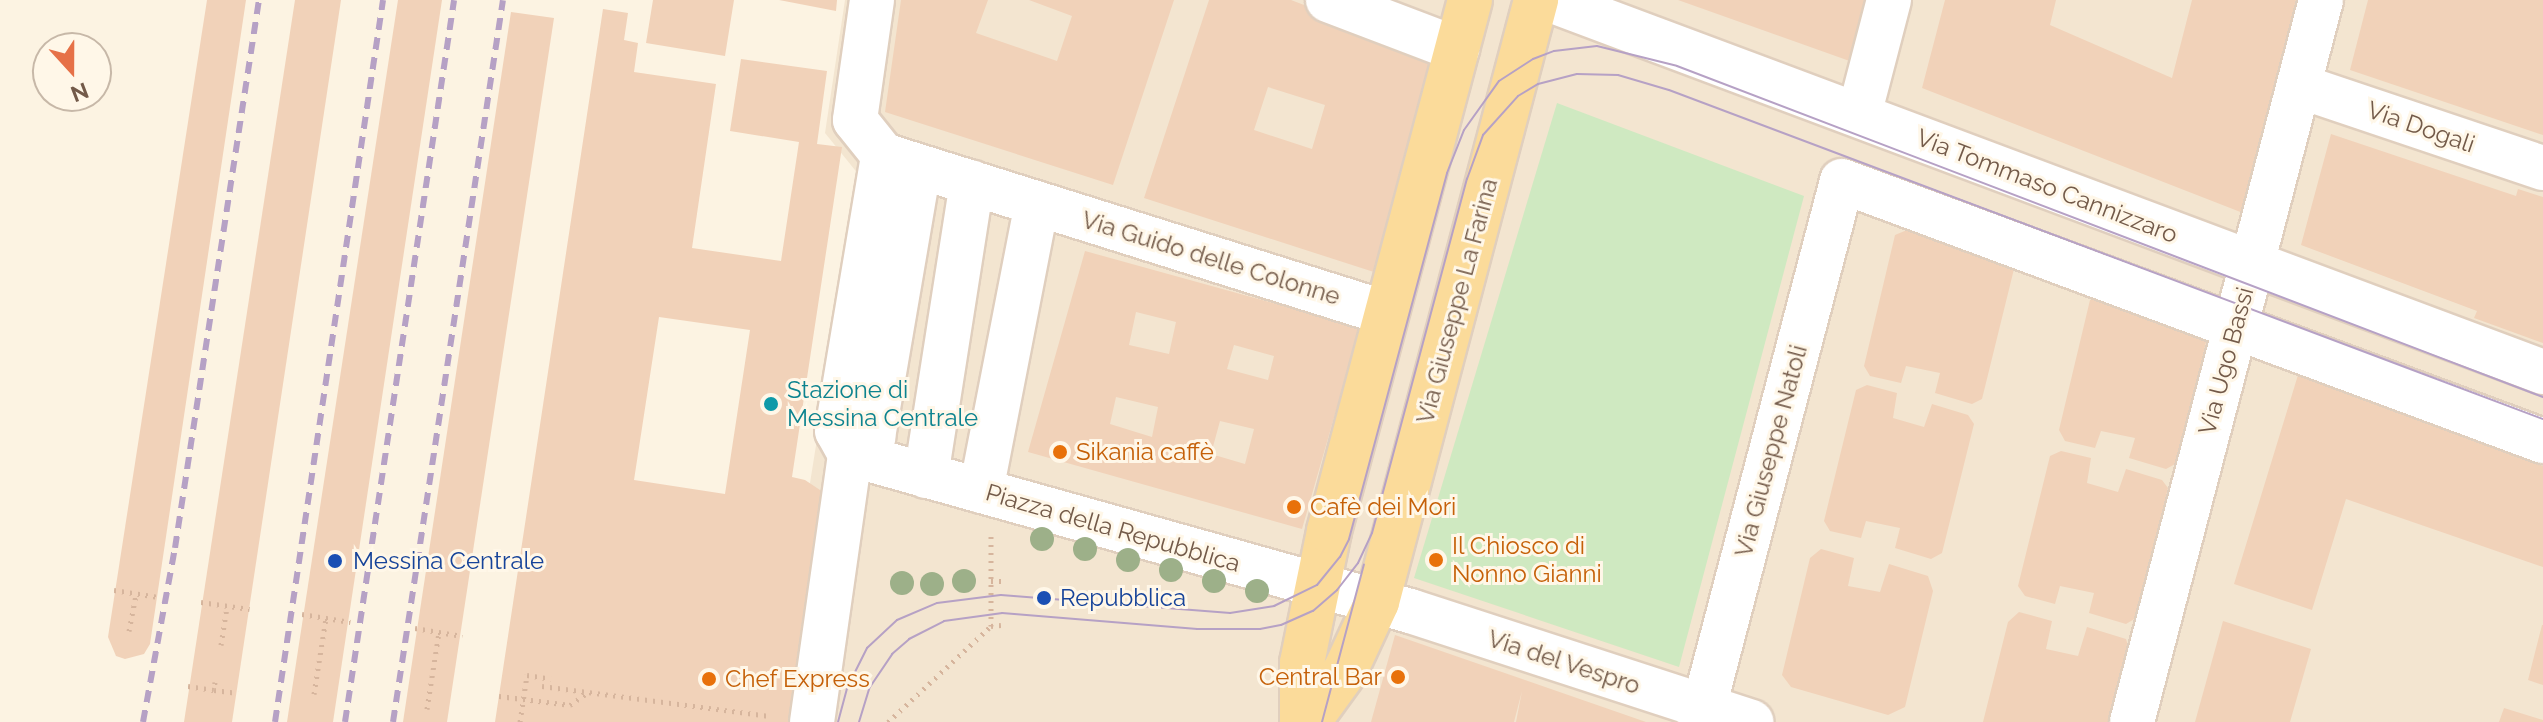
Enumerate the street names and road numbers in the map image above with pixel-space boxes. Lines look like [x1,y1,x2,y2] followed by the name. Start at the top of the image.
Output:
[2363,95,2479,159] street label: Via Dogali
[1912,123,2182,249] street label: Via Tommaso Cannizzaro
[1410,175,1504,427] street label: Via Giuseppe La Farina
[1078,205,1344,311] street label: Via Guido delle Colonne
[2193,284,2259,438] street label: Via Ugo Bassi
[1729,342,1813,560] street label: Via Giuseppe Natoli
[982,478,1244,578] street label: Piazza della Repubblica
[1484,624,1644,700] street label: Via del Vespro

